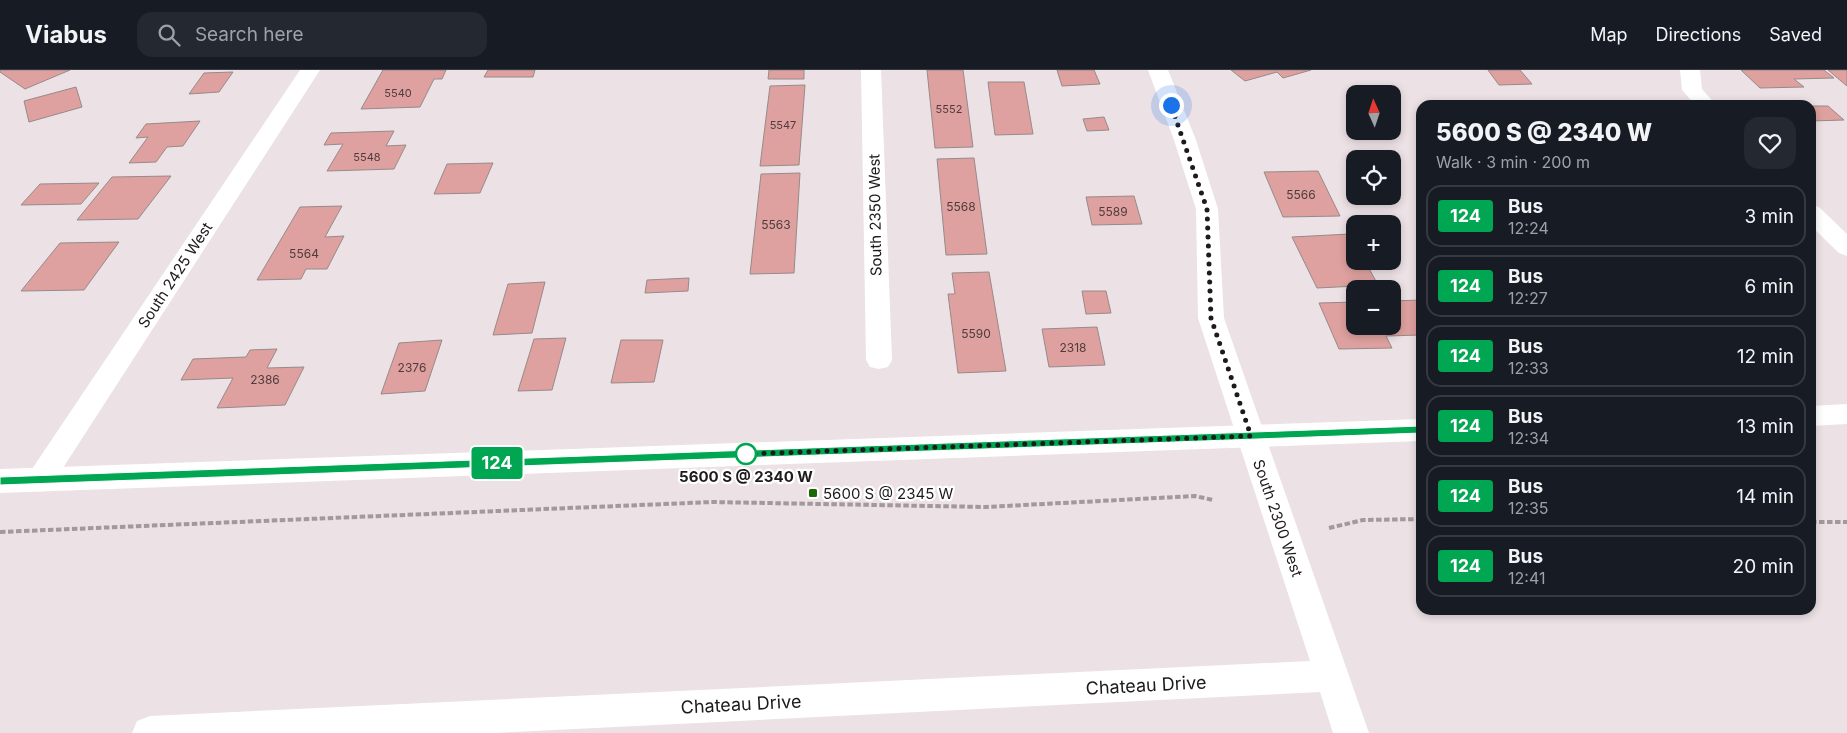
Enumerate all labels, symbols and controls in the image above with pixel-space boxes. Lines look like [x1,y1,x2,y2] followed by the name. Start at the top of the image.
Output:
[137,12,487,57] search box
[25,20,107,49] text: Viabus
[155,21,183,49] icon: search
[195,23,304,46] text: Search here
[1590,24,1628,45] text: Map
[1656,24,1741,45] text: Directions
[1769,24,1822,45] text: Saved
[1346,85,1401,140] north arrow
[1346,85,1401,335] map controls
[384,86,412,100] house number: 5540
[1159,93,1184,118] your location
[936,102,962,116] house number: 5552
[1744,117,1796,169] button: heart
[770,118,796,132] house number: 5547
[1436,118,1652,147] text: 5600 S @ 2340 W
[353,150,381,164] house number: 5548
[1346,150,1401,205] button: locate
[1436,152,1590,172] text: Walk · 3 min · 200 m
[864,154,886,276] street label: South 2350 West
[1286,187,1316,202] house number: 5566
[1508,195,1543,218] text: Bus
[946,199,976,214] house number: 5568
[1098,204,1128,219] house number: 5589
[1450,205,1481,226] text: 124
[1744,205,1794,228] text: 3 min
[1346,215,1401,270] button: +
[761,217,791,232] house number: 5563
[1508,218,1549,238] text: 12:24
[134,219,216,331] street label: South 2425 West
[289,246,319,261] house number: 5564
[1508,265,1543,288] text: Bus
[1450,275,1481,296] text: 124
[1744,275,1794,298] text: 6 min
[1346,280,1401,335] button: −
[1508,288,1548,308] text: 12:27
[961,326,991,341] house number: 5590
[1508,335,1543,358] text: Bus
[1059,340,1087,355] house number: 2318
[1450,345,1481,366] text: 124
[1737,345,1794,368] text: 12 min
[1508,358,1549,378] text: 12:33
[398,360,426,375] house number: 2376
[250,372,280,387] house number: 2386
[1508,405,1543,428] text: Bus
[1450,415,1481,436] text: 124
[1737,415,1794,438] text: 13 min
[1508,428,1549,448] text: 12:34
[735,443,757,465] marker: 5600 S @ 2340 W
[468,447,526,479] line badge: 124
[482,452,513,473] text: 124
[1249,457,1307,579] street label: South 2300 West
[679,467,813,486] place label: 5600 S @ 2340 W
[1508,475,1543,498] text: Bus
[823,484,954,503] place label: 5600 S @ 2345 W
[1450,485,1481,506] text: 124
[1736,485,1794,508] text: 14 min
[807,487,819,499] marker: 5600 S @ 2345 W
[1508,498,1548,518] text: 12:35
[1508,545,1543,568] text: Bus
[1450,555,1481,576] text: 124
[1733,555,1794,578] text: 20 min
[1508,568,1545,588] text: 12:41
[1085,671,1207,699] street label: Chateau Drive
[680,690,802,718] street label: Chateau Drive

